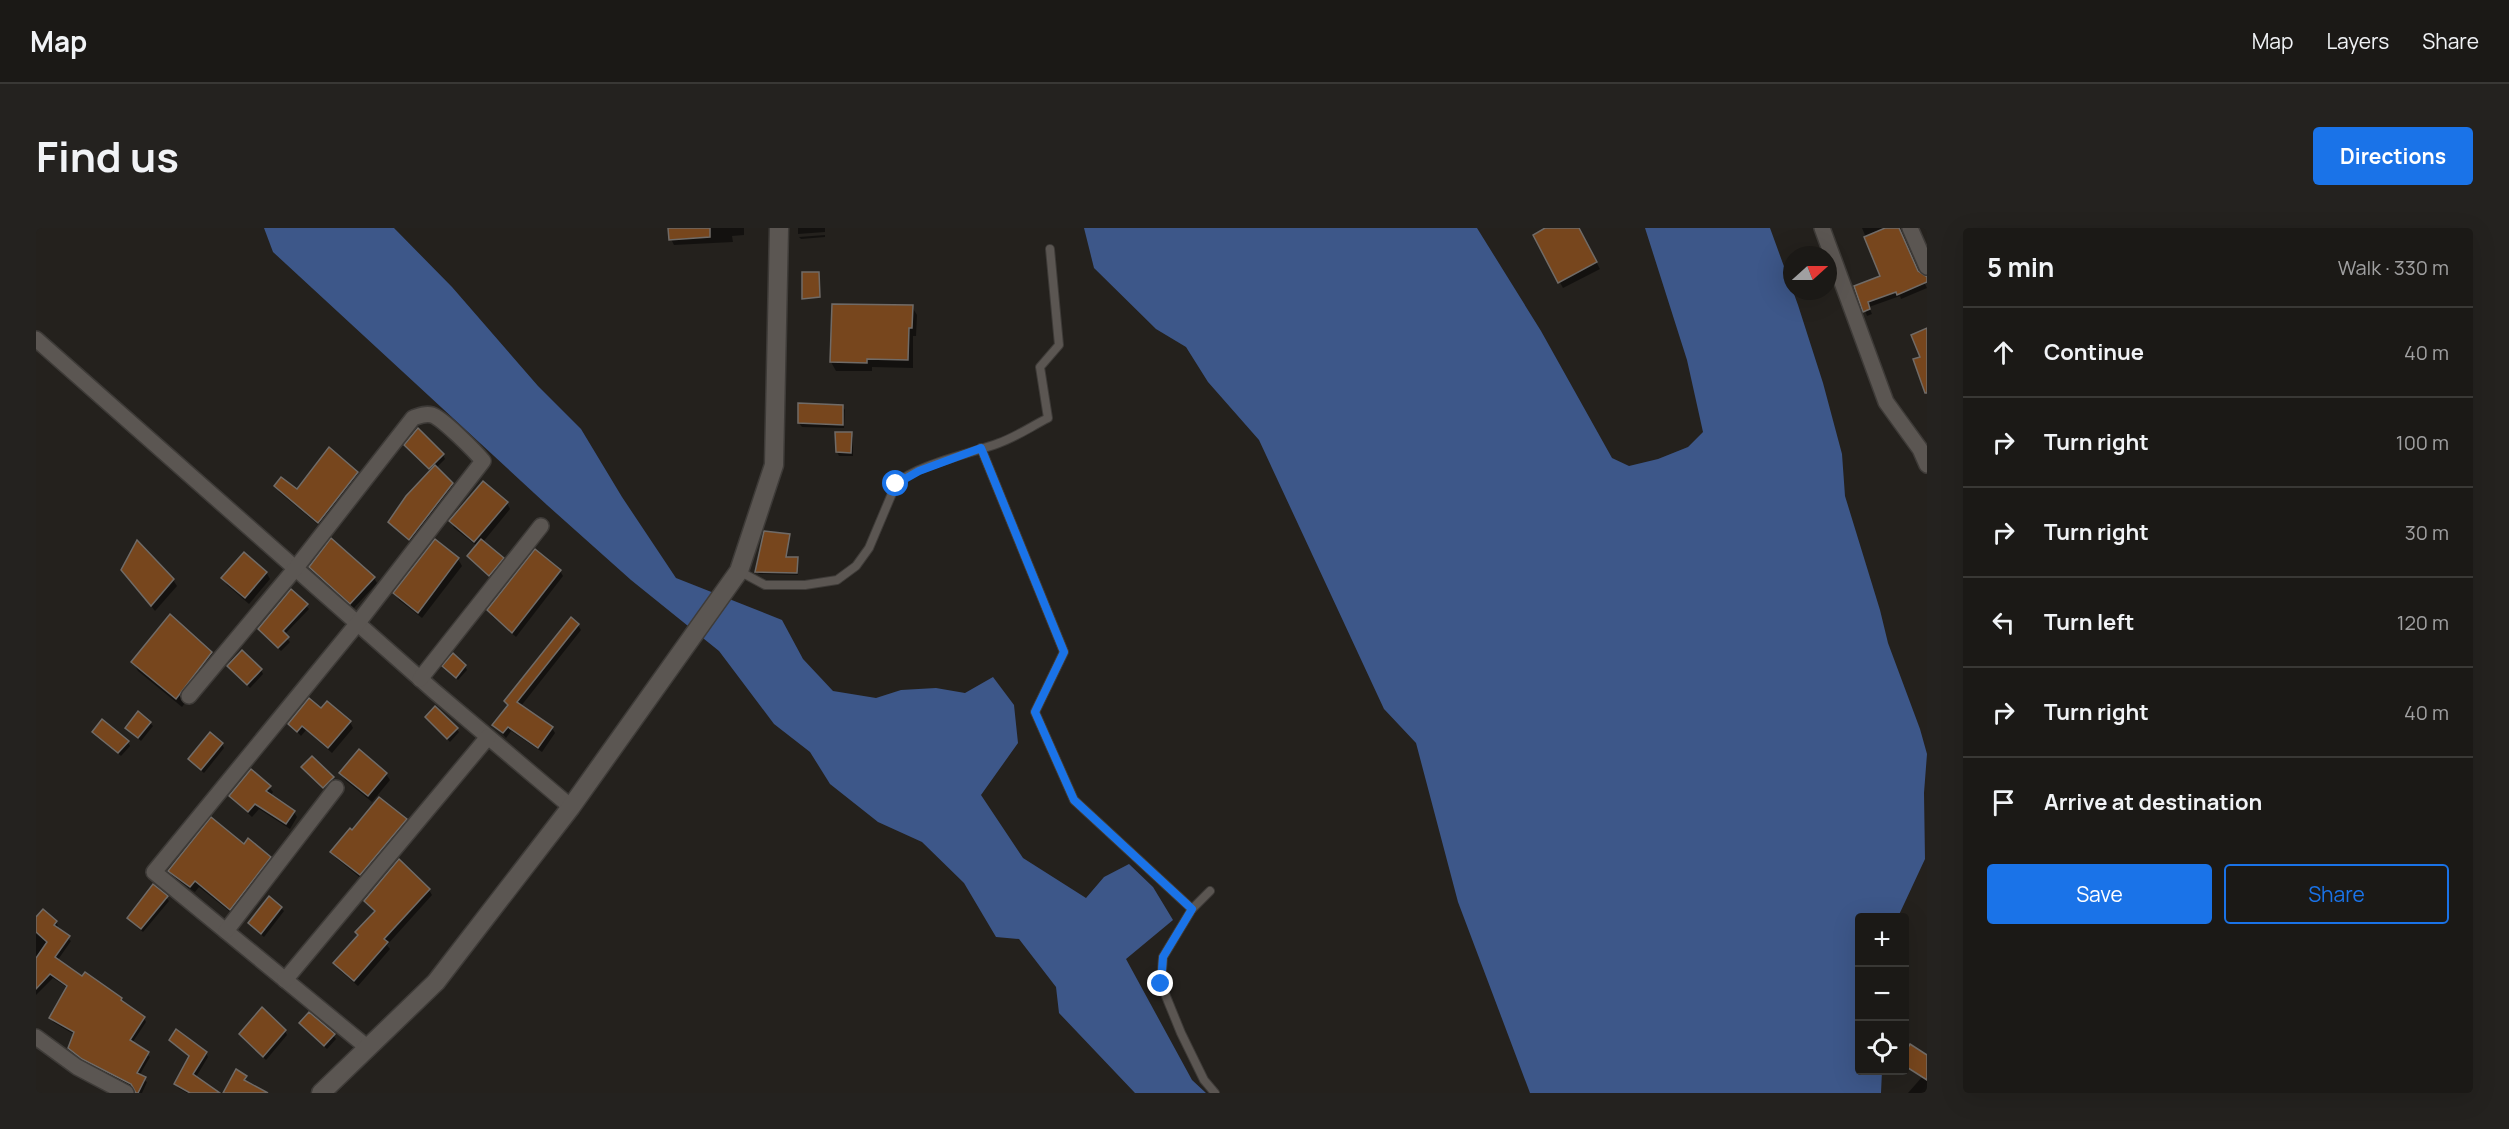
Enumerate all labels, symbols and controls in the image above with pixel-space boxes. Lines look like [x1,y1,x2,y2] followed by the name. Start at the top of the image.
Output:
[30,22,87,60] text: Map
[2252,27,2293,55] text: Map
[2326,27,2389,55] text: Layers
[2422,27,2479,55] text: Share
[36,127,179,185] text: Find us
[2313,127,2473,185] button: Directions
[1783,246,1837,300] north arrow
[1987,249,2054,285] text: 5 min
[2338,254,2449,281] text: Walk · 330 m
[1987,336,2020,369] icon: ahead
[2044,337,2144,367] text: Continue
[2404,339,2449,366] text: 40 m
[1987,426,2020,459] icon: right
[2044,427,2149,457] text: Turn right
[2396,429,2449,456] text: 100 m
[882,470,908,496] route start
[1987,516,2020,549] icon: right
[2044,517,2149,547] text: Turn right
[2405,519,2449,546] text: 30 m
[1987,606,2020,639] icon: left
[2044,607,2134,637] text: Turn left
[2397,609,2449,636] text: 120 m
[1987,696,2020,729] icon: right
[2044,697,2149,727] text: Turn right
[2404,699,2449,726] text: 40 m
[1987,786,2020,819] icon: arrive
[2044,787,2262,817] text: Arrive at destination
[1987,864,2212,924] button: Save
[2224,864,2449,924] button: Share
[1855,913,1909,1075] map controls
[1855,913,1909,967] button: +
[1855,967,1909,1021] button: −
[1147,970,1173,996] route end
[1855,1021,1909,1075] button: locate

